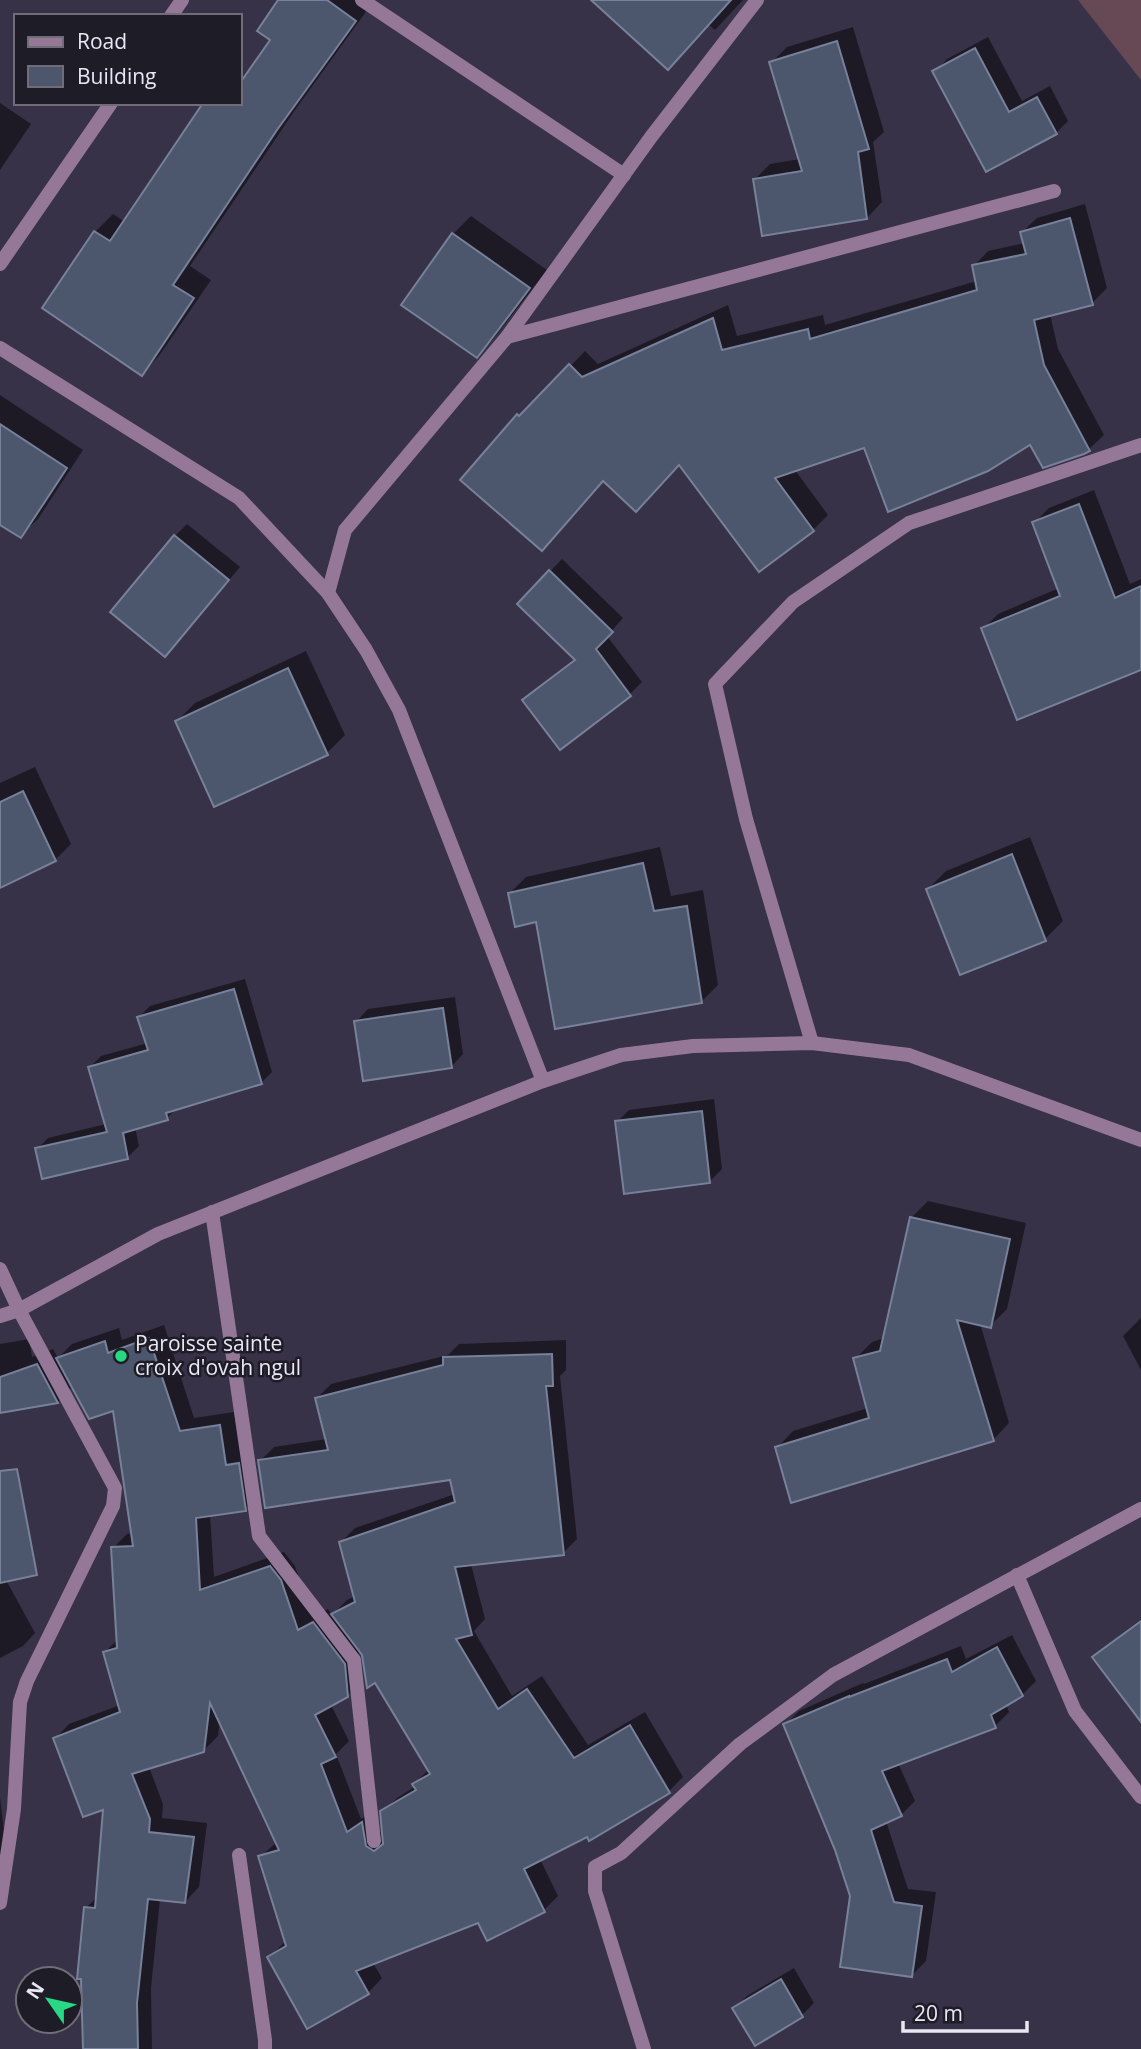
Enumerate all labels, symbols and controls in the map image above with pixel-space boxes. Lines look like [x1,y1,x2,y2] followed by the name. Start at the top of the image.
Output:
[14,14,242,105] legend
[77,27,127,55] text: Road
[77,62,156,90] text: Building
[135,1329,301,1381] place label: Paroisse sainte croix d'ovah ngul
[113,1348,129,1364] marker: Paroisse sainte croix d'ovah ngul
[14,1965,84,2035] north arrow
[20,1977,50,2004] text: N
[903,1990,1027,2034] scale bar
[914,1999,963,2027] text: 20 m

